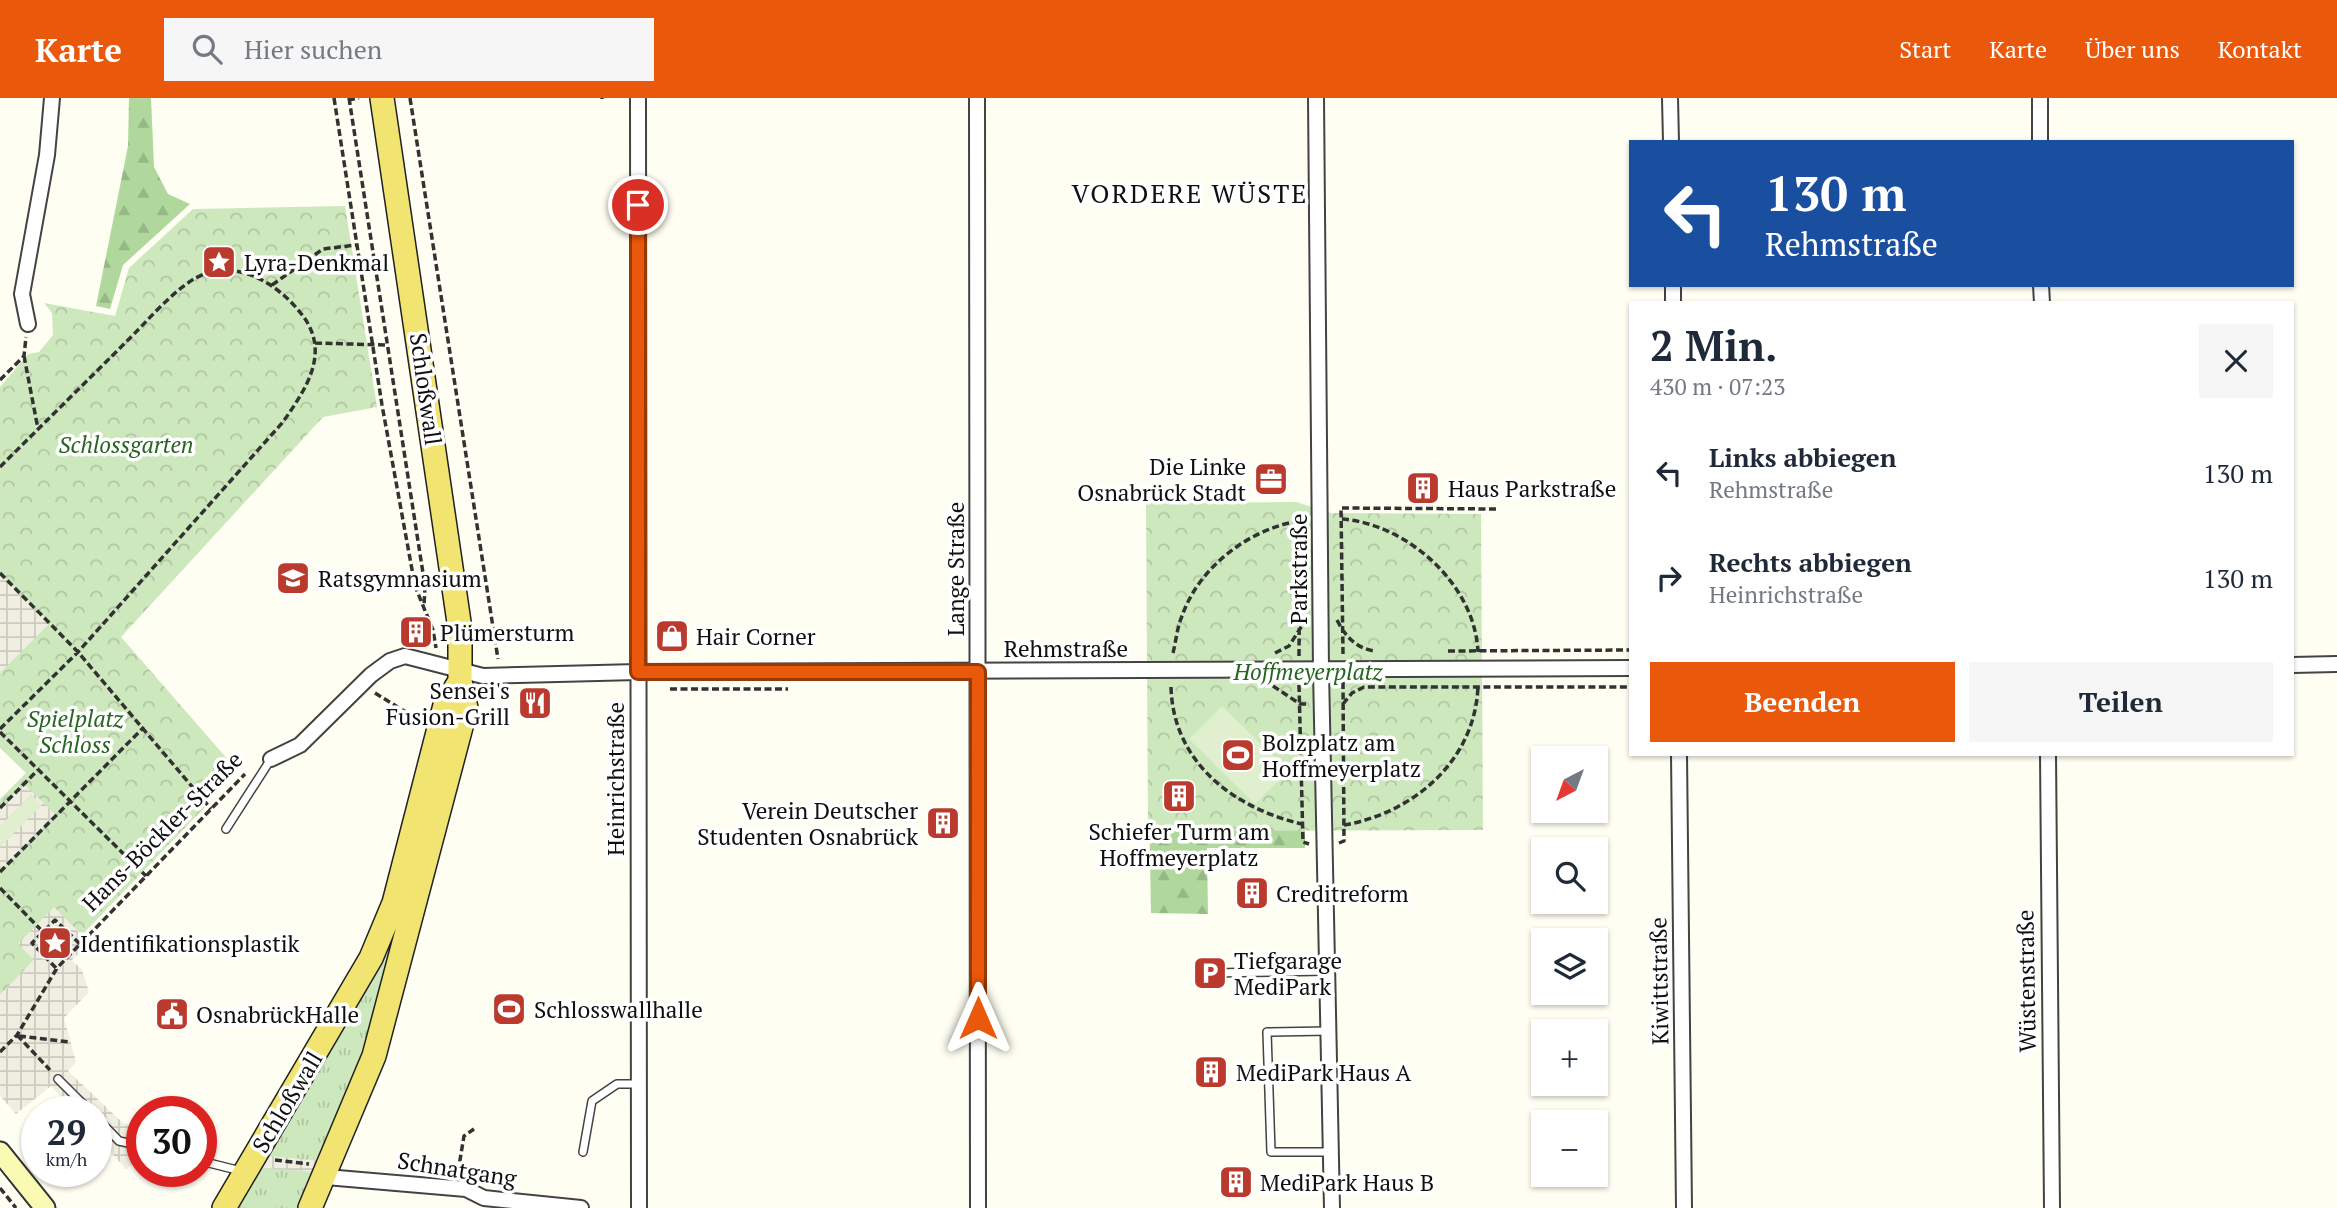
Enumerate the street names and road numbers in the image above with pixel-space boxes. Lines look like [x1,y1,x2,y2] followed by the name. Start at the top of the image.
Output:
[403,331,449,447] street label: Schloßwall
[940,502,971,636] street label: Lange Straße
[1283,513,1314,625] street label: Parkstraße
[1004,633,1128,664] street label: Rehmstraße
[600,702,631,856] street label: Heinrichstraße
[75,744,249,918] street label: Hans-Böckler-Straße
[2009,909,2043,1053] street label: Wüstenstraße
[1642,917,1676,1045] street label: Kiwittstraße
[245,1045,329,1158] street label: Schloßwall
[395,1144,519,1194] street label: Schnatgang

